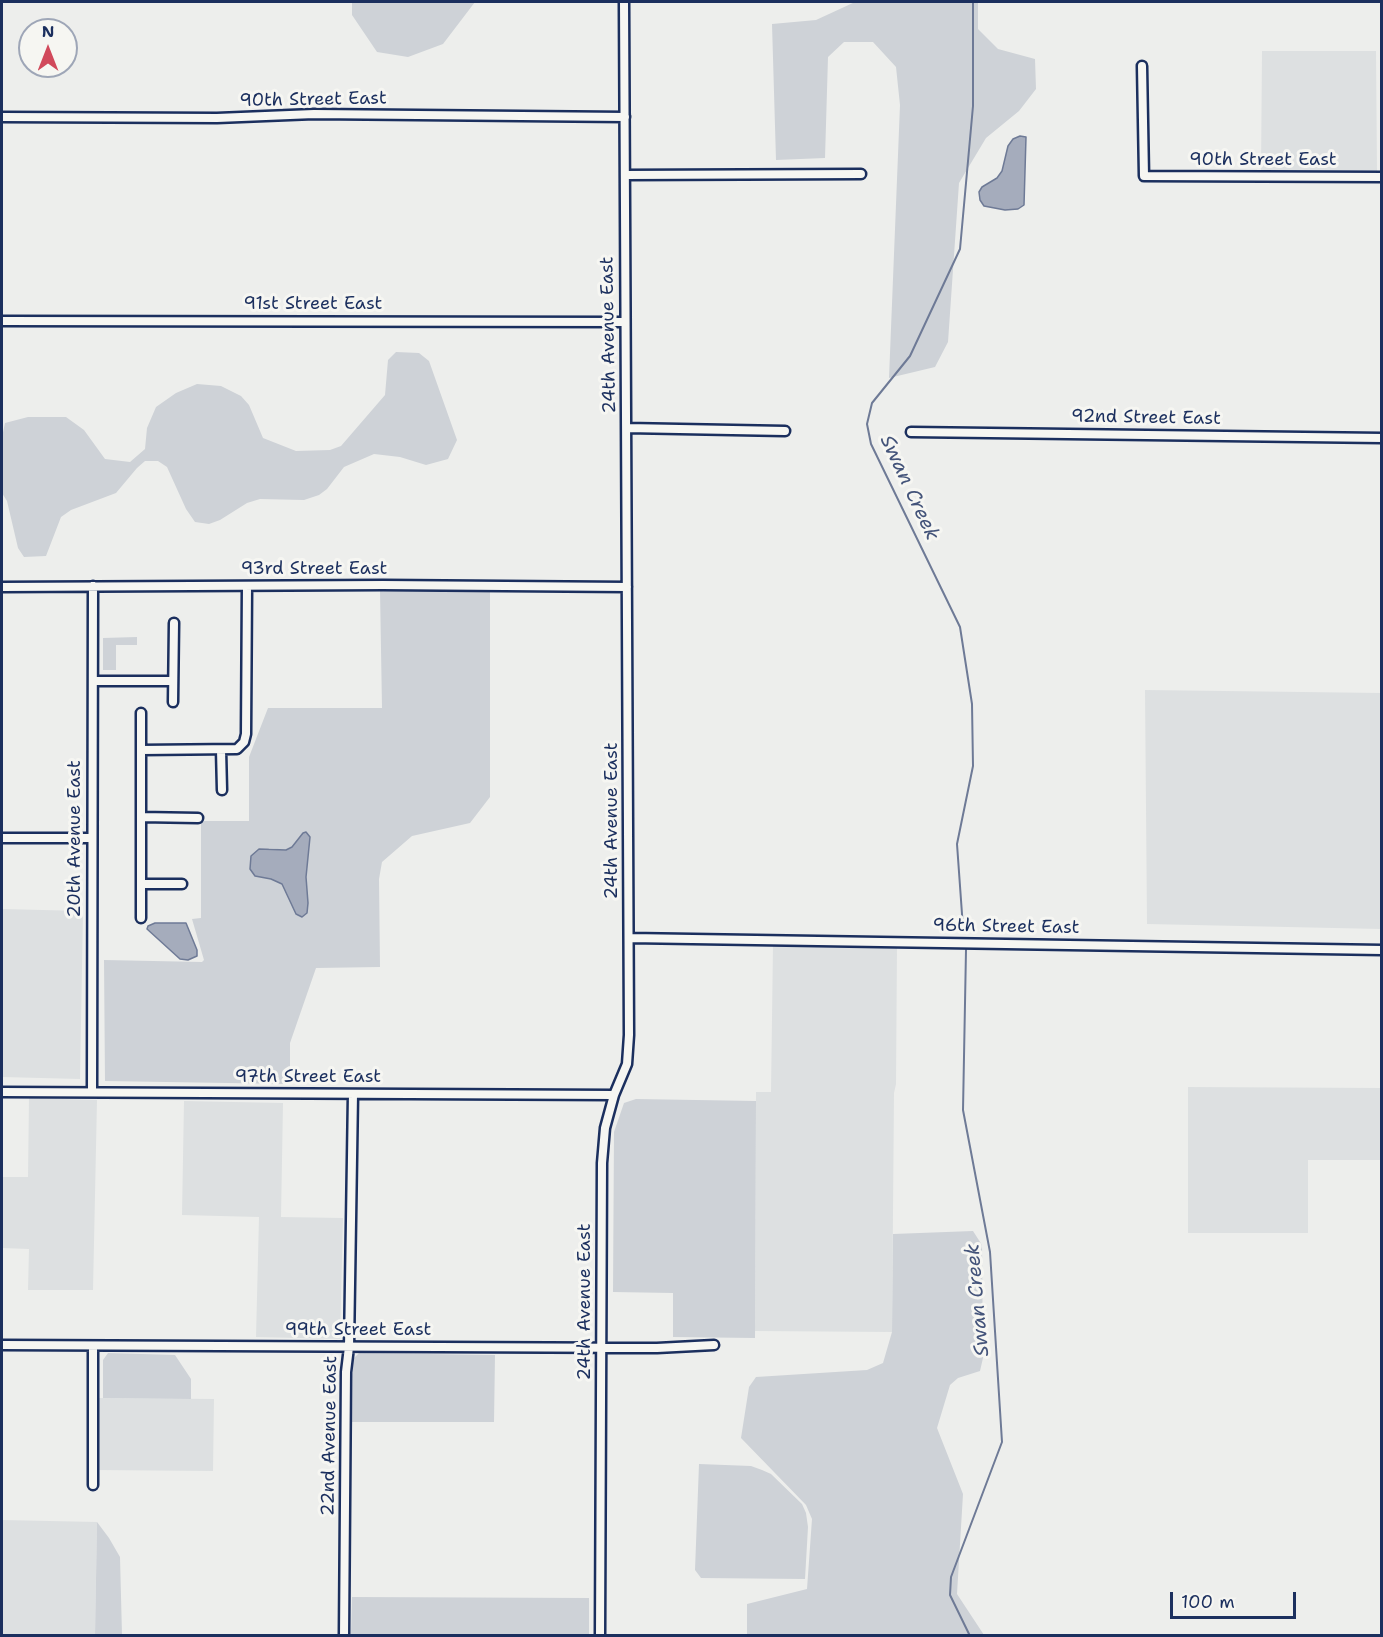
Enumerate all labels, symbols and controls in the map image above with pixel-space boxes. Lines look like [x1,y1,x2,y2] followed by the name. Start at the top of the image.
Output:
[18,18,78,78] north arrow
[42,21,54,42] text: N
[239,88,387,112] street label: 90th Street East
[1189,149,1337,171] street label: 90th Street East
[597,256,621,414] street label: 24th Avenue East
[244,293,382,315] street label: 91st Street East
[1071,406,1221,430] street label: 92nd Street East
[874,431,944,545] water label: Swan Creek
[241,558,387,580] street label: 93rd Street East
[601,743,623,899] street label: 24th Avenue East
[64,760,86,918] street label: 20th Avenue East
[932,915,1080,939] street label: 96th Street East
[235,1066,381,1088] street label: 97th Street East
[574,1224,596,1380] street label: 24th Avenue East
[961,1242,995,1358] water label: Swan Creek
[285,1319,431,1341] street label: 99th Street East
[318,1356,342,1516] street label: 22nd Avenue East
[1173,1580,1299,1618] scale bar
[1181,1590,1235,1614] text: 100 m

